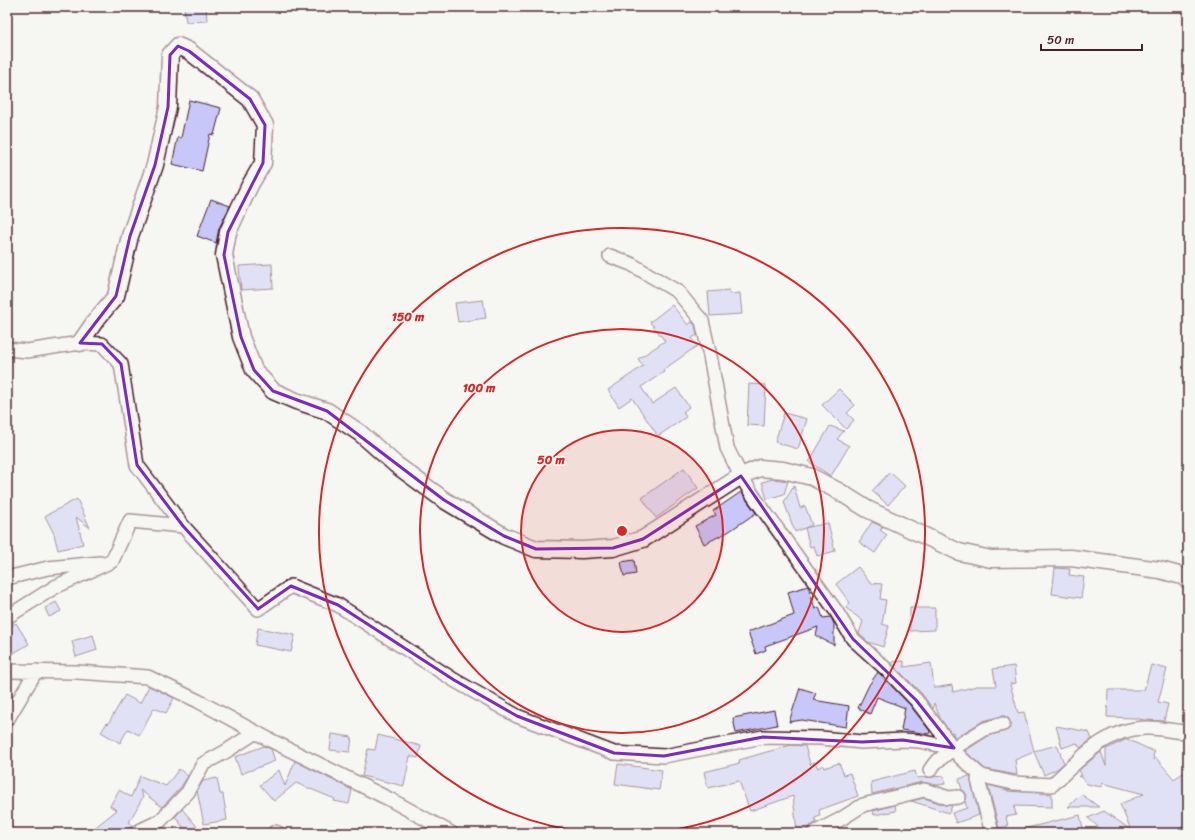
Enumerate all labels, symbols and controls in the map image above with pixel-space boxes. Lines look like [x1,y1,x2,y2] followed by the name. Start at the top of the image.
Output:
[1041,26,1142,52] scale bar
[1047,29,1074,51] text: 50 m
[392,306,425,328] text: 150 m
[463,377,496,399] text: 100 m
[537,449,565,471] text: 50 m
[615,524,629,538] centre of rings

